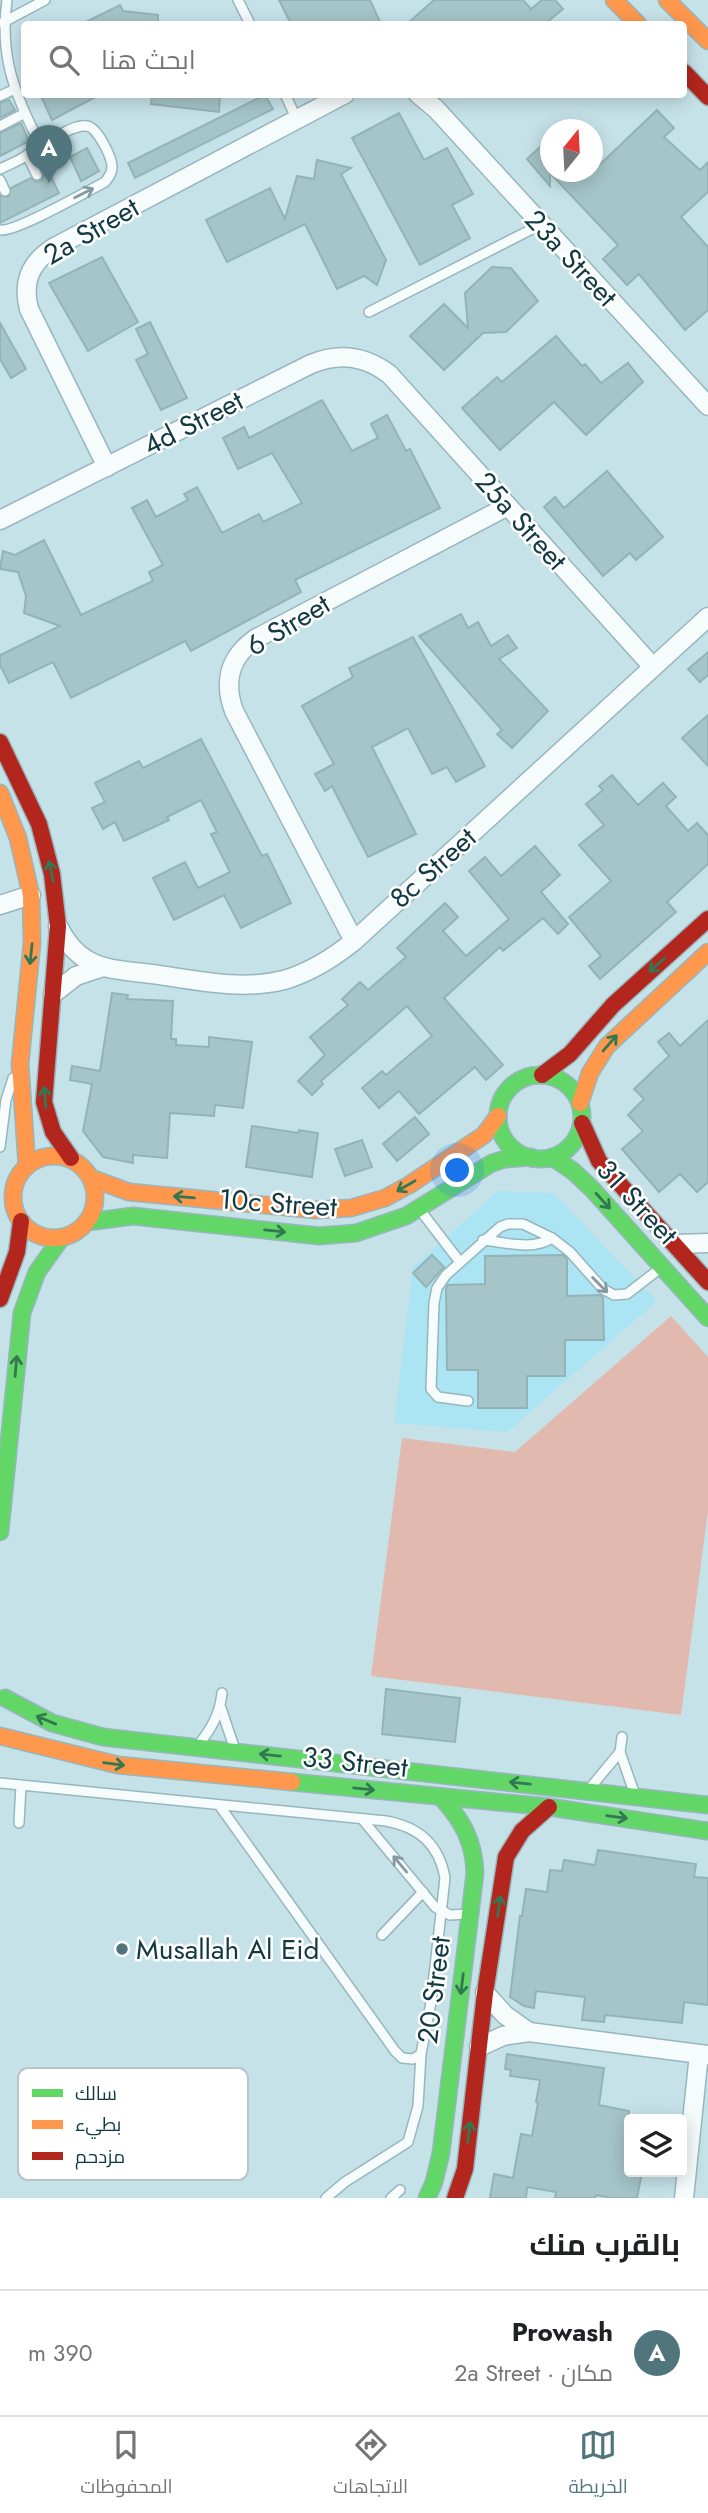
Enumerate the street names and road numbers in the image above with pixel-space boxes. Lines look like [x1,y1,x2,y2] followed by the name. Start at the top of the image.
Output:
[35,187,147,275] street label: 2a Street
[515,200,627,316] street label: 23a Street
[136,380,250,466] street label: 4d Street
[465,463,577,580] street label: 25a Street
[238,584,338,666] street label: 6 Street
[381,818,486,918] street label: 8c Street
[587,1150,687,1254] street label: 31 Street
[218,1178,339,1228] street label: 10c Street
[300,1736,410,1788] street label: 33 Street
[407,1934,461,2046] street label: 20 Street

